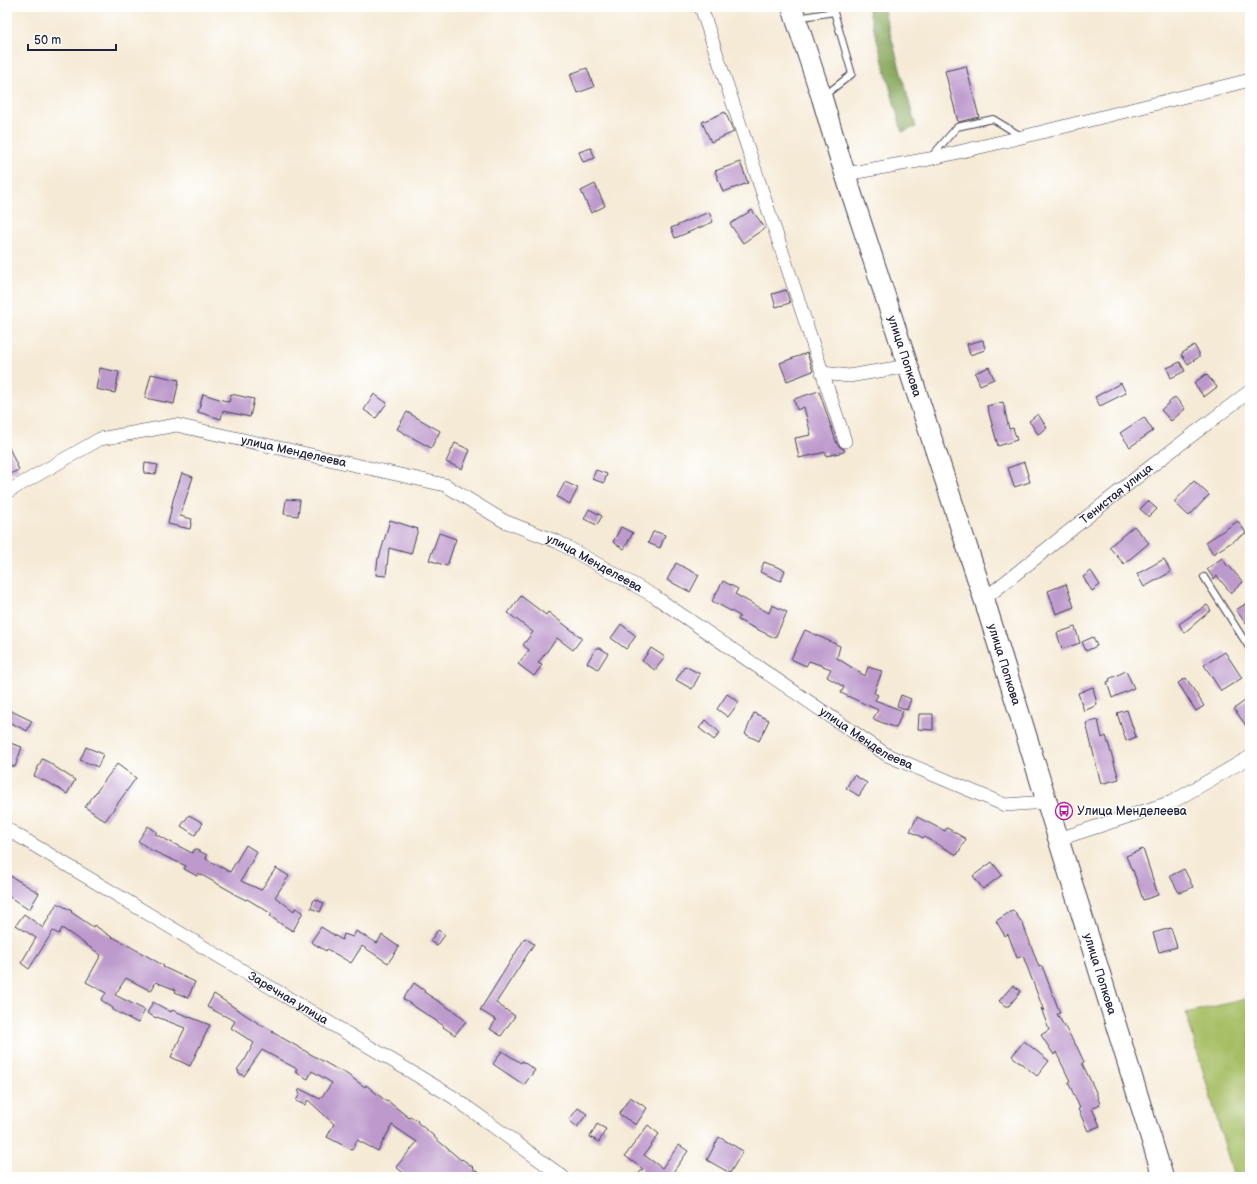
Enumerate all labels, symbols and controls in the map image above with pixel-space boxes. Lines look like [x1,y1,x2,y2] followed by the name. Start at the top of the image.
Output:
[28,26,116,52] scale bar
[34,33,61,48] text: 50 m
[884,314,925,399] street label: улица Попкова
[240,432,348,470] street label: улица Менделеева
[1077,460,1156,527] street label: Тенистая улица
[544,531,645,596] street label: улица Менделеева
[985,622,1024,707] street label: улица Попкова
[817,704,915,773] street label: улица Менделеева
[1054,801,1074,821] bus stop icon: Улица Менделеева
[1077,804,1187,819] place label: Улица Менделеева
[1080,931,1120,1017] street label: улица Попкова
[245,968,331,1028] street label: Заречная улица

